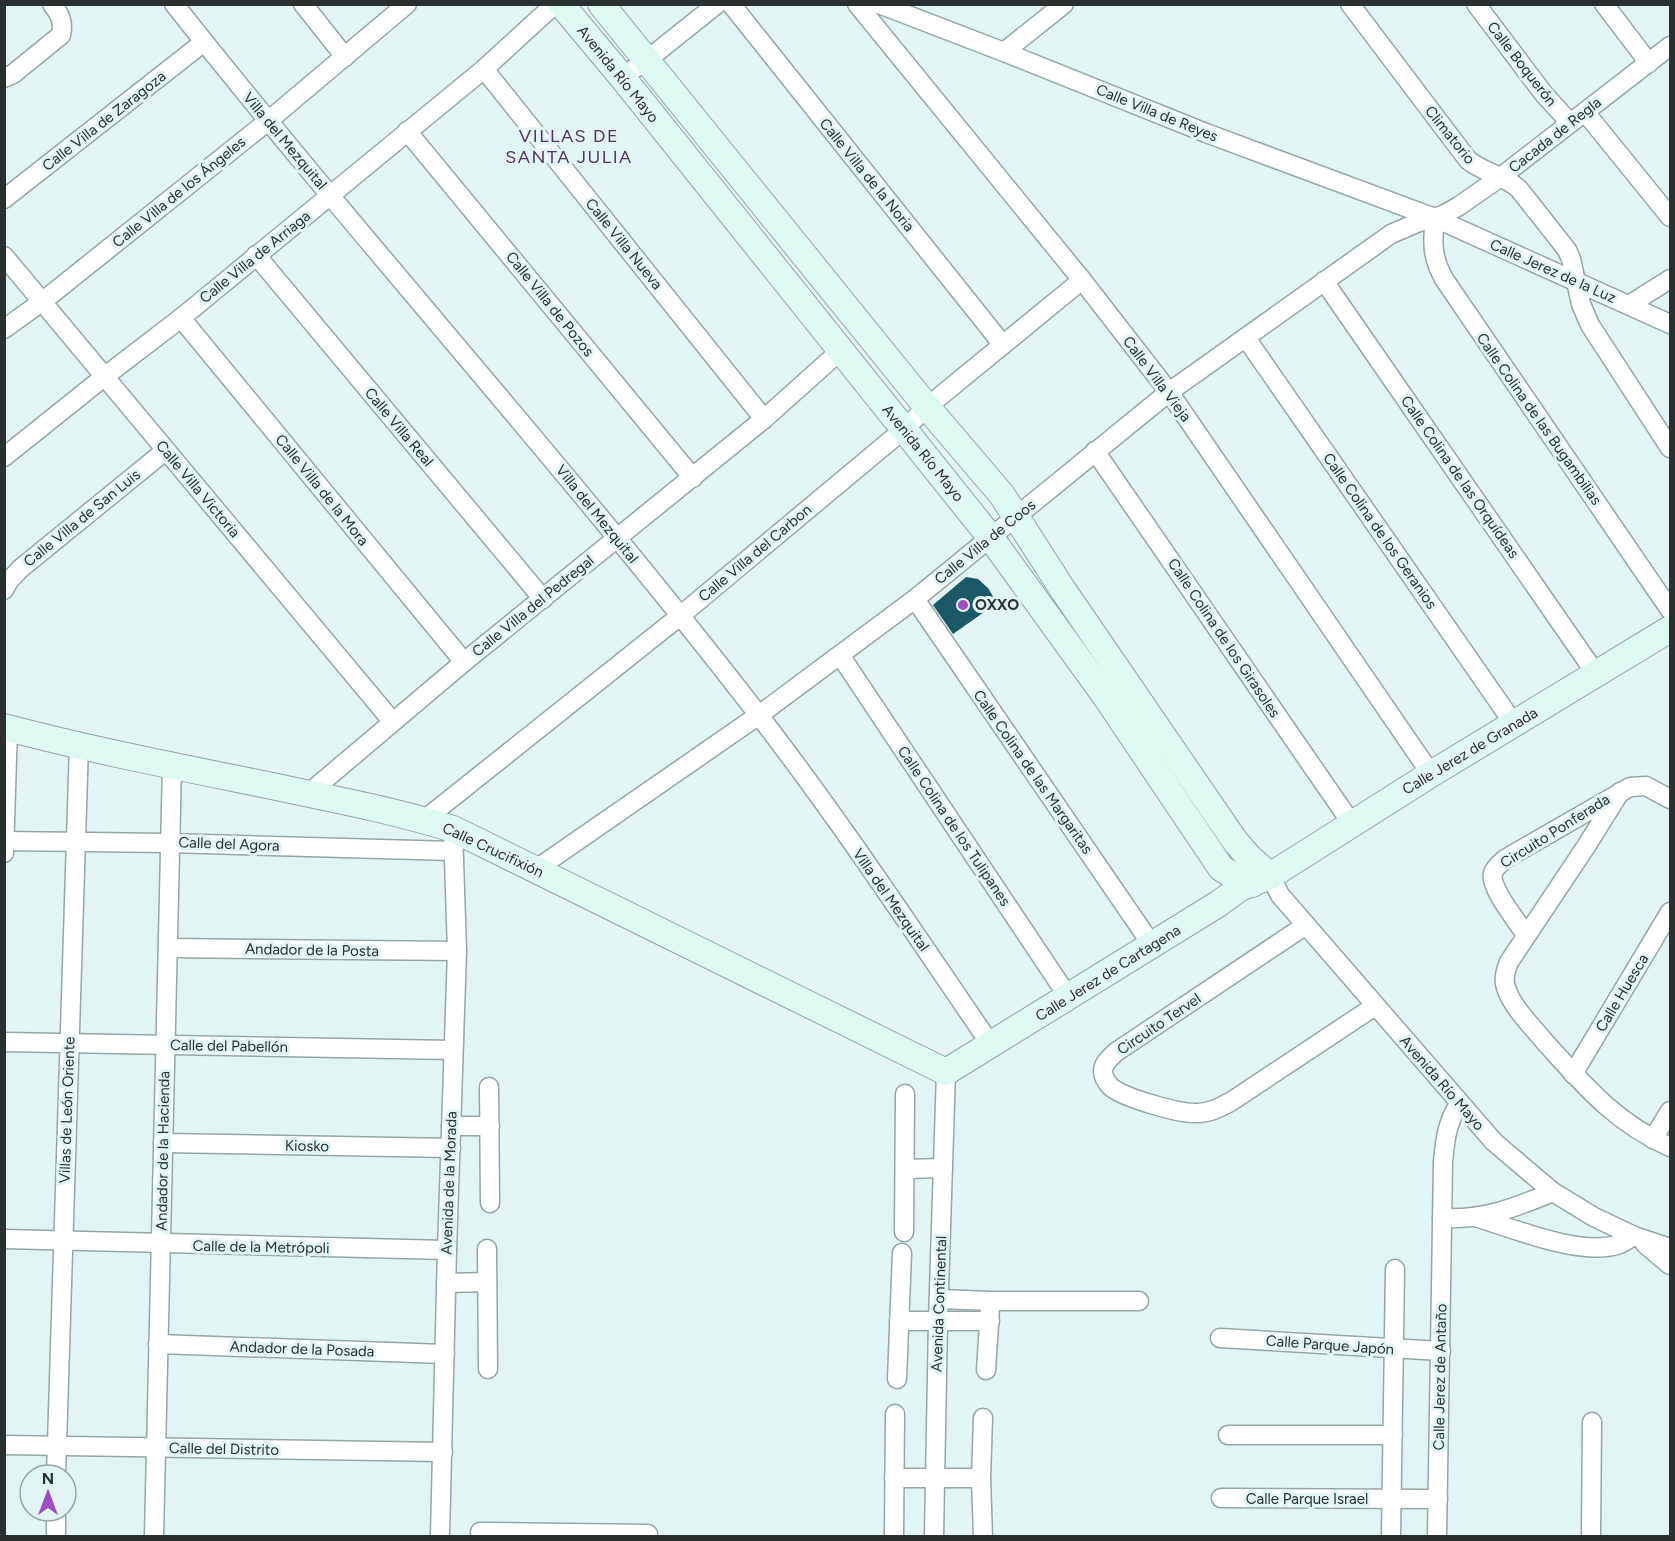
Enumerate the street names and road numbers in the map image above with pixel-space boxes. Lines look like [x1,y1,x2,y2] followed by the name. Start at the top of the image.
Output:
[1483,18,1561,110] street label: Calle Boquerón
[573,22,663,126] street label: Avenida Río Mayo
[39,67,169,175] street label: Calle Villa de Zaragoza
[1093,80,1221,146] street label: Calle Villa de Reyes
[239,89,331,193] street label: Villa del Mezquital
[1505,93,1605,177] street label: Cacada de Regla
[1421,102,1479,168] street label: Climatorio
[816,115,918,235] street label: Calle Villa de la Noria
[109,133,249,251] street label: Calle Villa de los Ángeles
[582,195,666,293] street label: Calle Villa Nueva
[196,207,314,307] street label: Calle Villa de Arriaga
[1487,235,1619,307] street label: Calle Jerez de la Luz
[502,248,598,360] street label: Calle Villa de Pozos
[1473,330,1605,508] street label: Calle Colina de las Bugambilias
[1119,333,1195,425] street label: Calle Villa Vieja
[361,384,437,470] street label: Calle Villa Real
[1397,392,1523,562] street label: Calle Colina de las Orquídeas
[878,401,968,505] street label: Avenida Río Mayo
[272,431,372,549] street label: Calle Villa de la Mora
[152,437,244,541] street label: Calle Villa Victoria
[1319,450,1441,612] street label: Calle Colina de los Geranios
[552,461,642,567] street label: Villa del Mezquital
[20,465,144,571] street label: Calle Villa de San Luis
[931,496,1039,588] street label: Calle Villa de Coos
[695,500,815,606] street label: Calle Villa del Carbon
[469,551,597,661] street label: Calle Villa del Pedregal
[1164,555,1284,721] street label: Calle Colina de los Girasoles
[969,687,1097,857] street label: Calle Colina de las Margaritas
[1399,704,1541,798] street label: Calle Jerez de Granada
[894,743,1014,909] street label: Calle Colina de los Tulipanes
[1497,790,1613,872] street label: Circuito Ponferada
[440,819,546,881] street label: Calle Crucifixión
[178,833,280,855] street label: Calle del Agora
[849,845,933,955] street label: Villa del Mezquital
[1032,921,1184,1025] street label: Calle Jerez de Cartagena
[245,940,379,960] street label: Andador de la Posta
[1592,951,1652,1035] street label: Calle Huesca
[1114,989,1204,1059] street label: Circuito Tervel
[1396,1032,1488,1134] street label: Avenida Río Mayo
[55,1036,79,1184] street label: Villas de León Oriente
[170,1036,288,1056] street label: Calle del Pabellón
[153,1071,173,1231] street label: Andador de la Hacienda
[437,1111,461,1255] street label: Avenida de la Morada
[285,1137,330,1155] street label: Kiosko
[928,1236,950,1372] street label: Avenida Continental
[192,1237,330,1257] street label: Calle de la Metrópoli
[1430,1303,1450,1451] street label: Calle Jerez de Antaño
[1265,1332,1395,1358] street label: Calle Parque Japón
[229,1337,375,1361] street label: Andador de la Posada
[169,1439,280,1459] street label: Calle del Distrito
[1246,1490,1368,1508] street label: Calle Parque Israel

